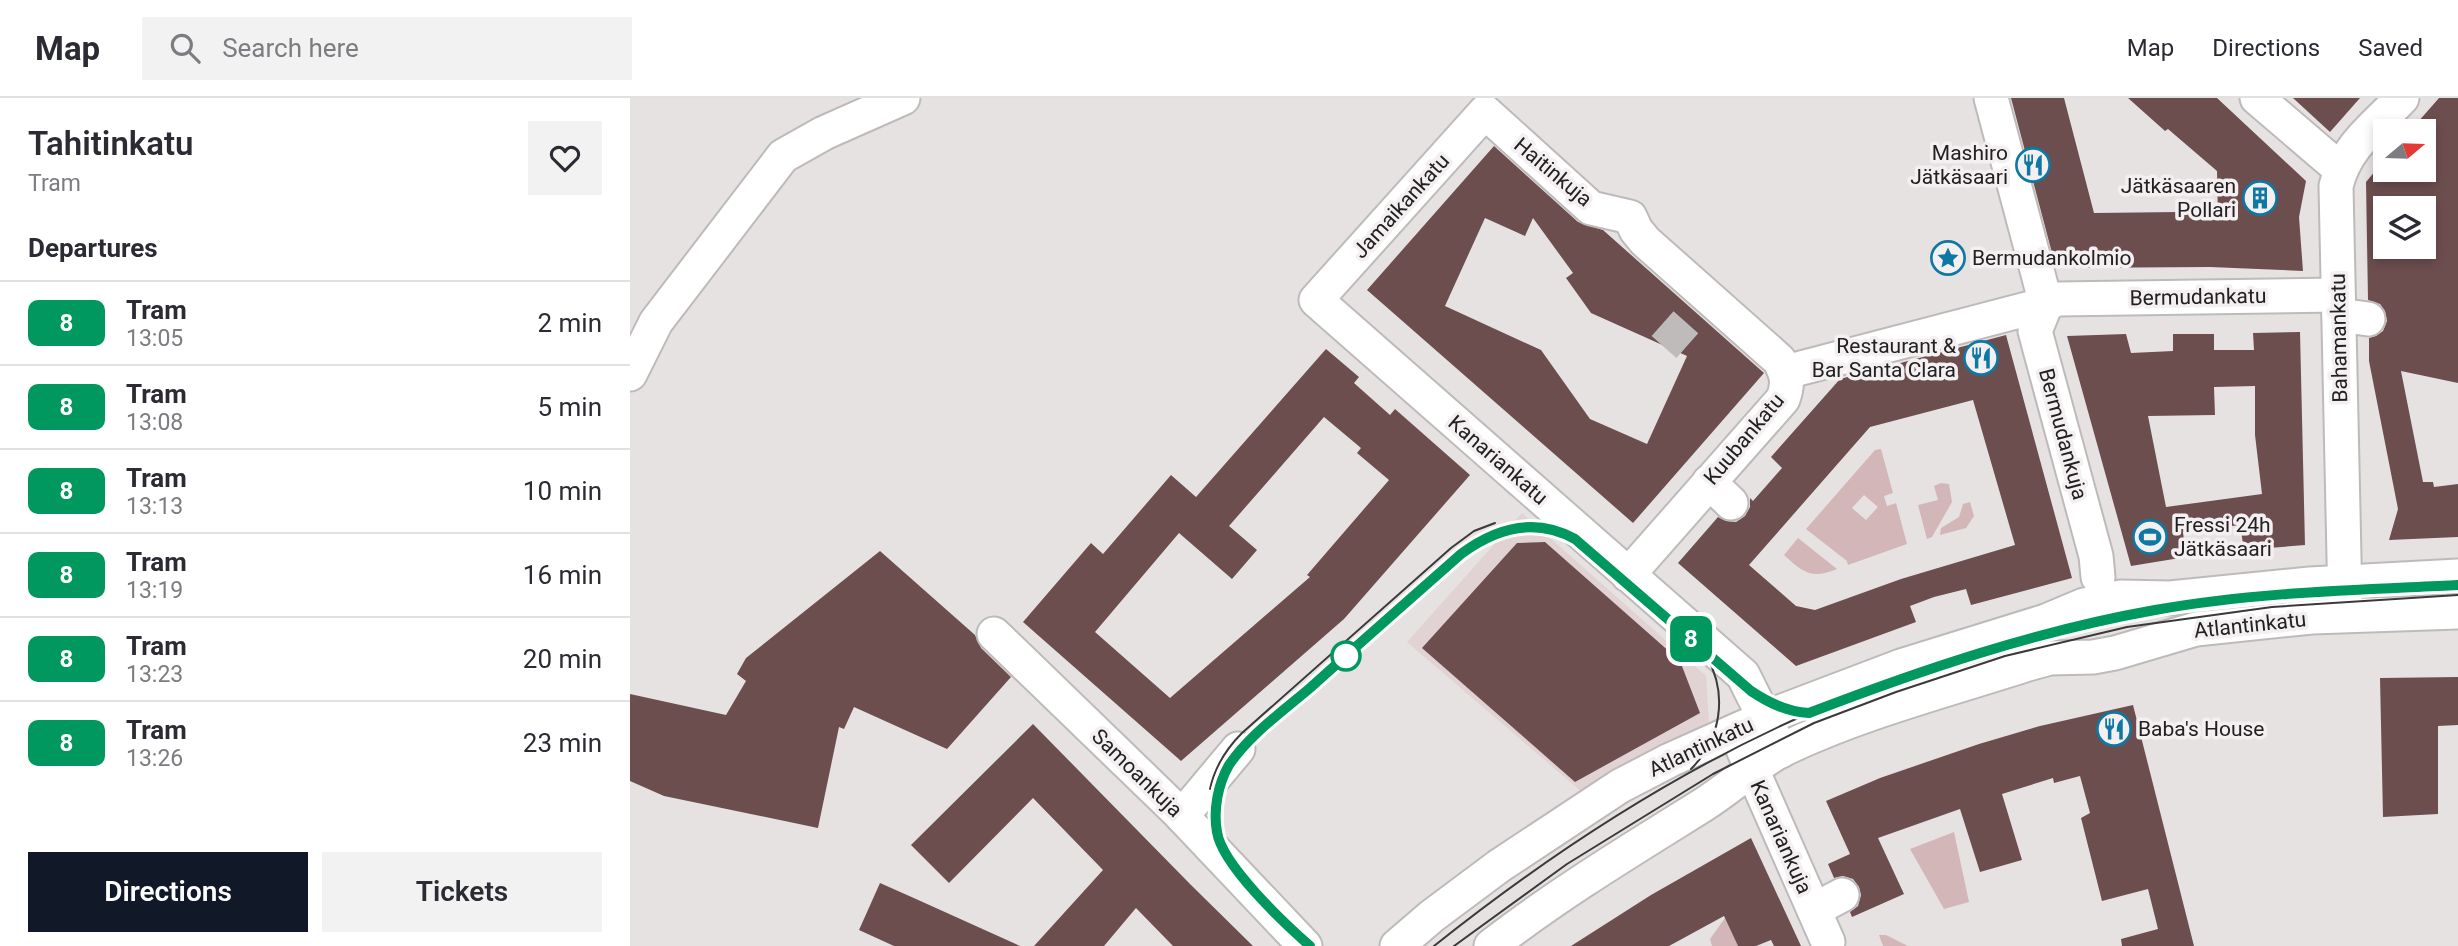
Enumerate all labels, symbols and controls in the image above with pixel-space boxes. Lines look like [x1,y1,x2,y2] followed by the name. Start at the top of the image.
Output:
[142,17,632,80] search box
[35,29,100,68] text: Map
[166,29,204,67] icon: search
[222,33,359,63] text: Search here
[2127,34,2174,62] text: Map
[2212,34,2320,62] text: Directions
[2358,34,2423,62] text: Saved
[2373,119,2436,182] north arrow
[2373,119,2436,259] map controls
[528,121,602,195] button: heart
[28,124,193,163] text: Tahitinkatu
[1509,133,1597,211] street label: Haitinkuja
[1910,141,2008,189] place label: Mashiro Jätkäsaari
[2014,146,2052,184] restaurant icon: Mashiro Jätkäsaari
[1348,149,1454,263] street label: Jamaikankatu
[28,170,81,197] text: Tram
[2121,174,2236,222] place label: Jätkäsaaren Pollari
[2241,179,2279,217] building icon: Jätkäsaaren Pollari
[2373,196,2436,259] button: layers
[28,233,158,263] text: Departures
[1929,239,1967,277] place icon: Bermudankolmio
[1972,246,2131,270] place label: Bermudankolmio
[2326,273,2352,403] street label: Bahamankatu
[2129,284,2267,310] street label: Bermudankatu
[126,295,187,325] text: Tram
[537,308,602,338] text: 2 min
[60,309,73,337] text: 8
[126,325,183,352] text: 13:05
[1812,334,1956,382] place label: Restaurant & Bar Santa Clara
[1962,339,2000,377] restaurant icon: Restaurant & Bar Santa Clara
[2034,366,2092,502] street label: Bermudankuja
[126,379,187,409] text: Tram
[1699,389,1789,489] street label: Kuubankatu
[537,392,602,422] text: 5 min
[60,393,73,421] text: 8
[126,409,183,436] text: 13:08
[1444,410,1552,510] street label: Kanariankatu
[126,463,187,493] text: Tram
[523,476,602,506] text: 10 min
[60,477,73,505] text: 8
[126,493,183,520] text: 13:13
[2174,513,2272,561] place label: Fressi 24h Jätkäsaari
[2131,518,2169,556] sports icon: Fressi 24h Jätkäsaari
[126,547,187,577] text: Tram
[523,560,602,590] text: 16 min
[60,561,73,589] text: 8
[126,577,183,604] text: 13:19
[2193,607,2307,643] street label: Atlantinkatu
[1668,616,1714,662] line badge: 8
[1684,625,1698,653] text: 8
[126,631,187,661] text: Tram
[1331,641,1361,671] unlabelled marker
[523,644,602,674] text: 20 min
[60,645,73,673] text: 8
[126,661,183,688] text: 13:23
[2095,710,2133,748] restaurant icon: Baba's House
[1645,712,1757,782] street label: Atlantinkatu
[126,715,187,745] text: Tram
[2138,717,2264,741] place label: Baba's House
[1087,724,1187,822] street label: Samoankuja
[523,728,602,758] text: 23 min
[60,729,73,757] text: 8
[126,745,183,772] text: 13:26
[1745,777,1817,897] street label: Kanariankuja
[28,852,308,932] button: Directions
[322,852,602,932] button: Tickets

